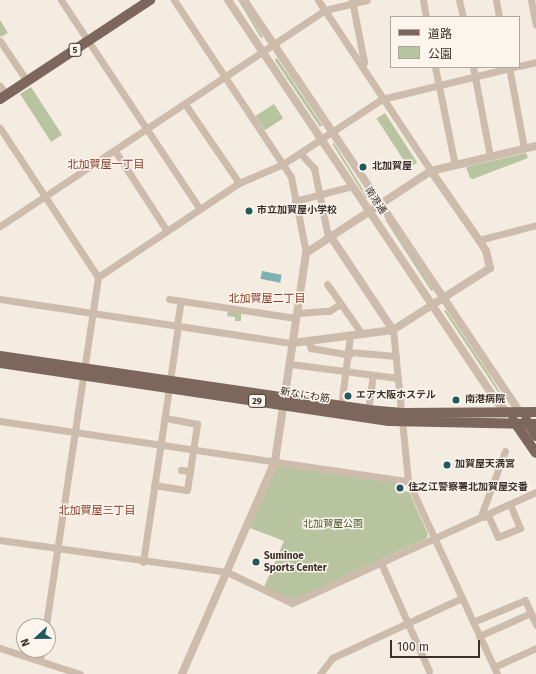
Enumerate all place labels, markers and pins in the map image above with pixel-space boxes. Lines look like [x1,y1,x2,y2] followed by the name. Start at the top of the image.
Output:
[357,161,369,173] marker: 北加賀屋
[372,161,412,173] place label: 北加賀屋
[257,205,337,217] place label: 市立加賀屋小学校
[244,206,254,216] marker: 市立加賀屋小学校
[356,390,436,402] place label: エア大阪ホステル
[343,391,353,401] marker: エア大阪ホステル
[450,394,462,406] marker: 南港病院
[465,394,505,406] place label: 南港病院
[455,459,515,471] place label: 加賀屋天満宮
[442,460,452,470] marker: 加賀屋天満宮
[408,482,528,494] place label: 住之江警察署北加賀屋交番
[395,483,405,493] marker: 住之江警察署北加賀屋交番
[264,550,327,574] place label: Suminoe Sports Center
[251,557,261,567] marker: Suminoe Sports Center

